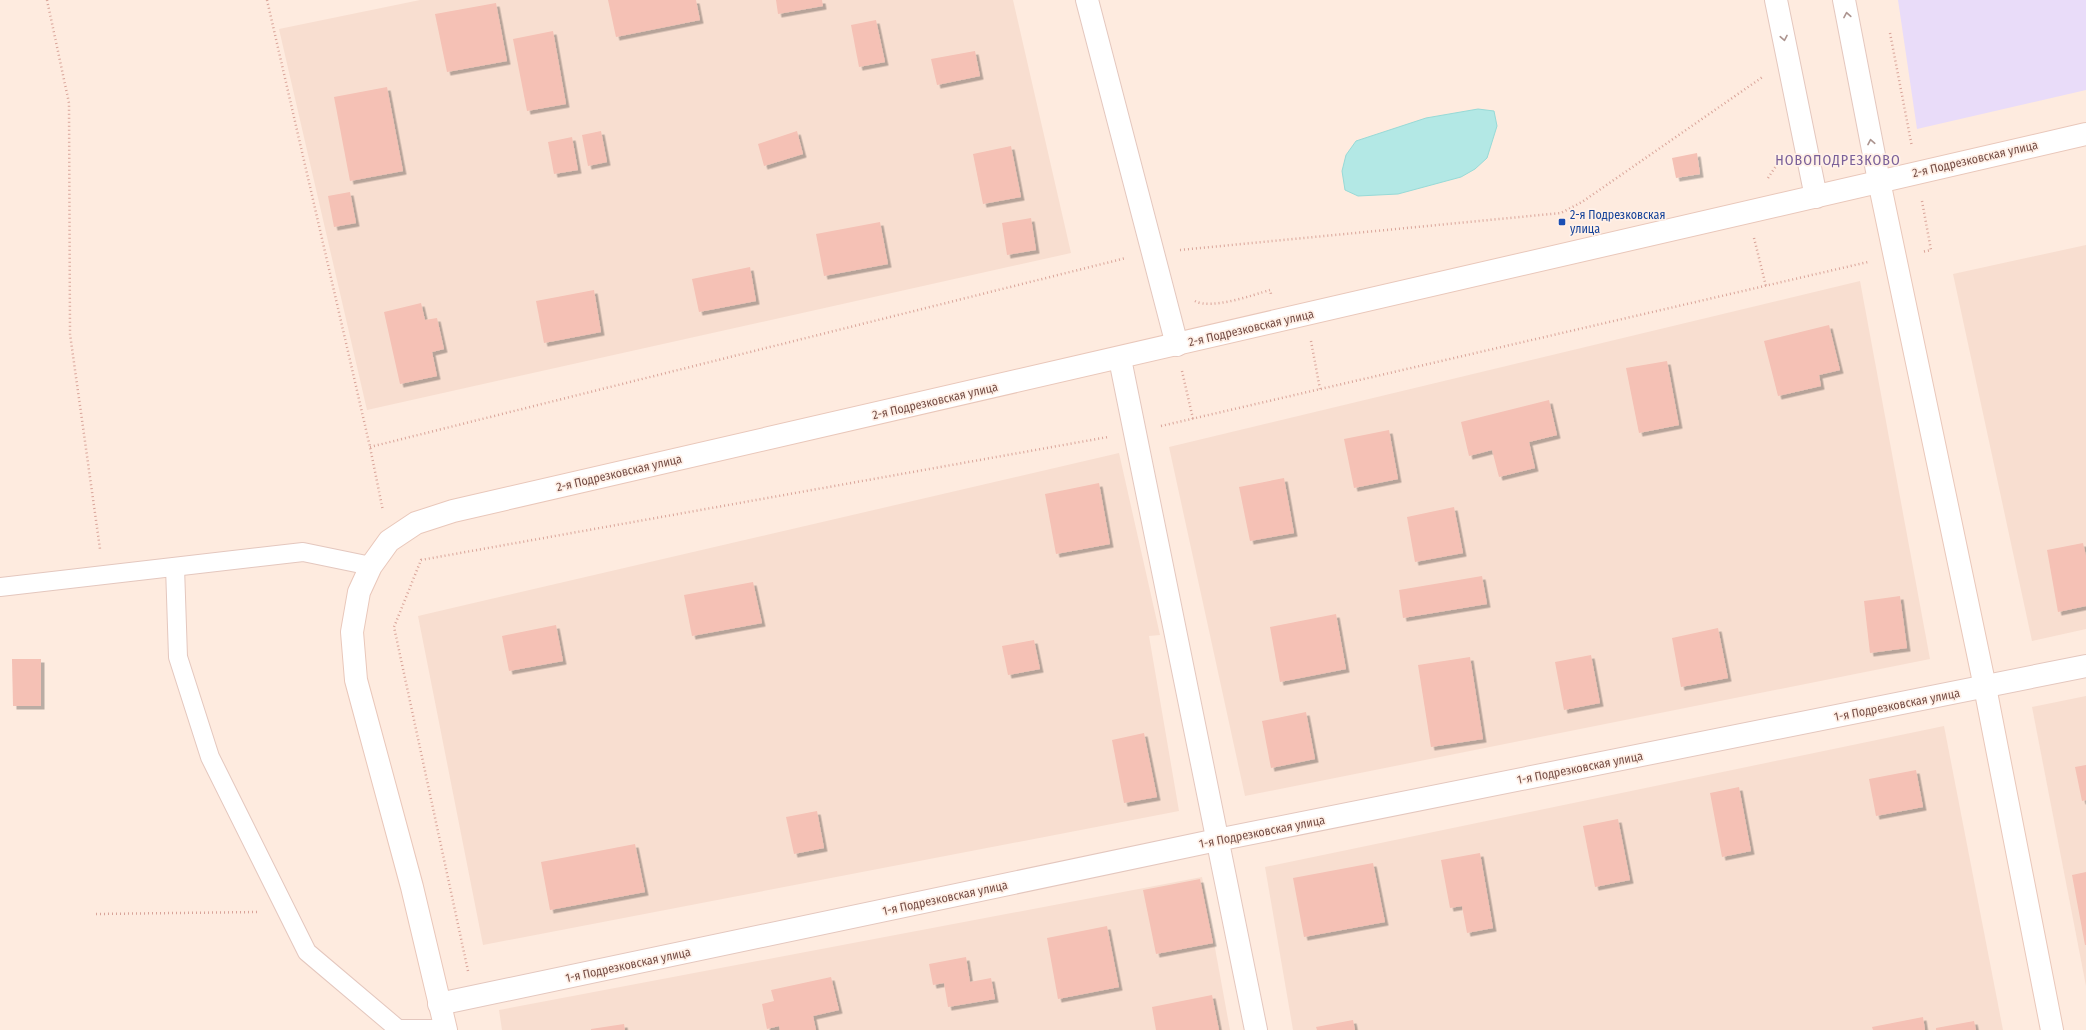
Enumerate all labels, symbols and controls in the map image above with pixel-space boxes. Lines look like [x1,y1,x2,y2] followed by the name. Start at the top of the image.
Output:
[1843,12,1852,18] one-way arrow
[1779,35,1788,41] one-way arrow
[1911,138,2039,180] street label: 2-я Подрезковская улица
[1868,139,1876,146] one-way arrow
[1775,152,1901,169] district label: НОВОПОДРЕЗКОВО
[1570,208,1665,236] place label: 2-я Подрезковская улица
[1557,217,1567,227] marker: 2-я Подрезковская улица
[1187,307,1315,349] street label: 2-я Подрезковская улица
[871,380,999,422] street label: 2-я Подрезковская улица
[555,452,683,494] street label: 2-я Подрезковская улица
[1833,686,1961,724] street label: 1-я Подрезковская улица
[1516,749,1644,787] street label: 1-я Подрезковская улица
[1198,813,1326,851] street label: 1-я Подрезковская улица
[881,878,1009,918] street label: 1-я Подрезковская улица
[564,945,692,985] street label: 1-я Подрезковская улица

